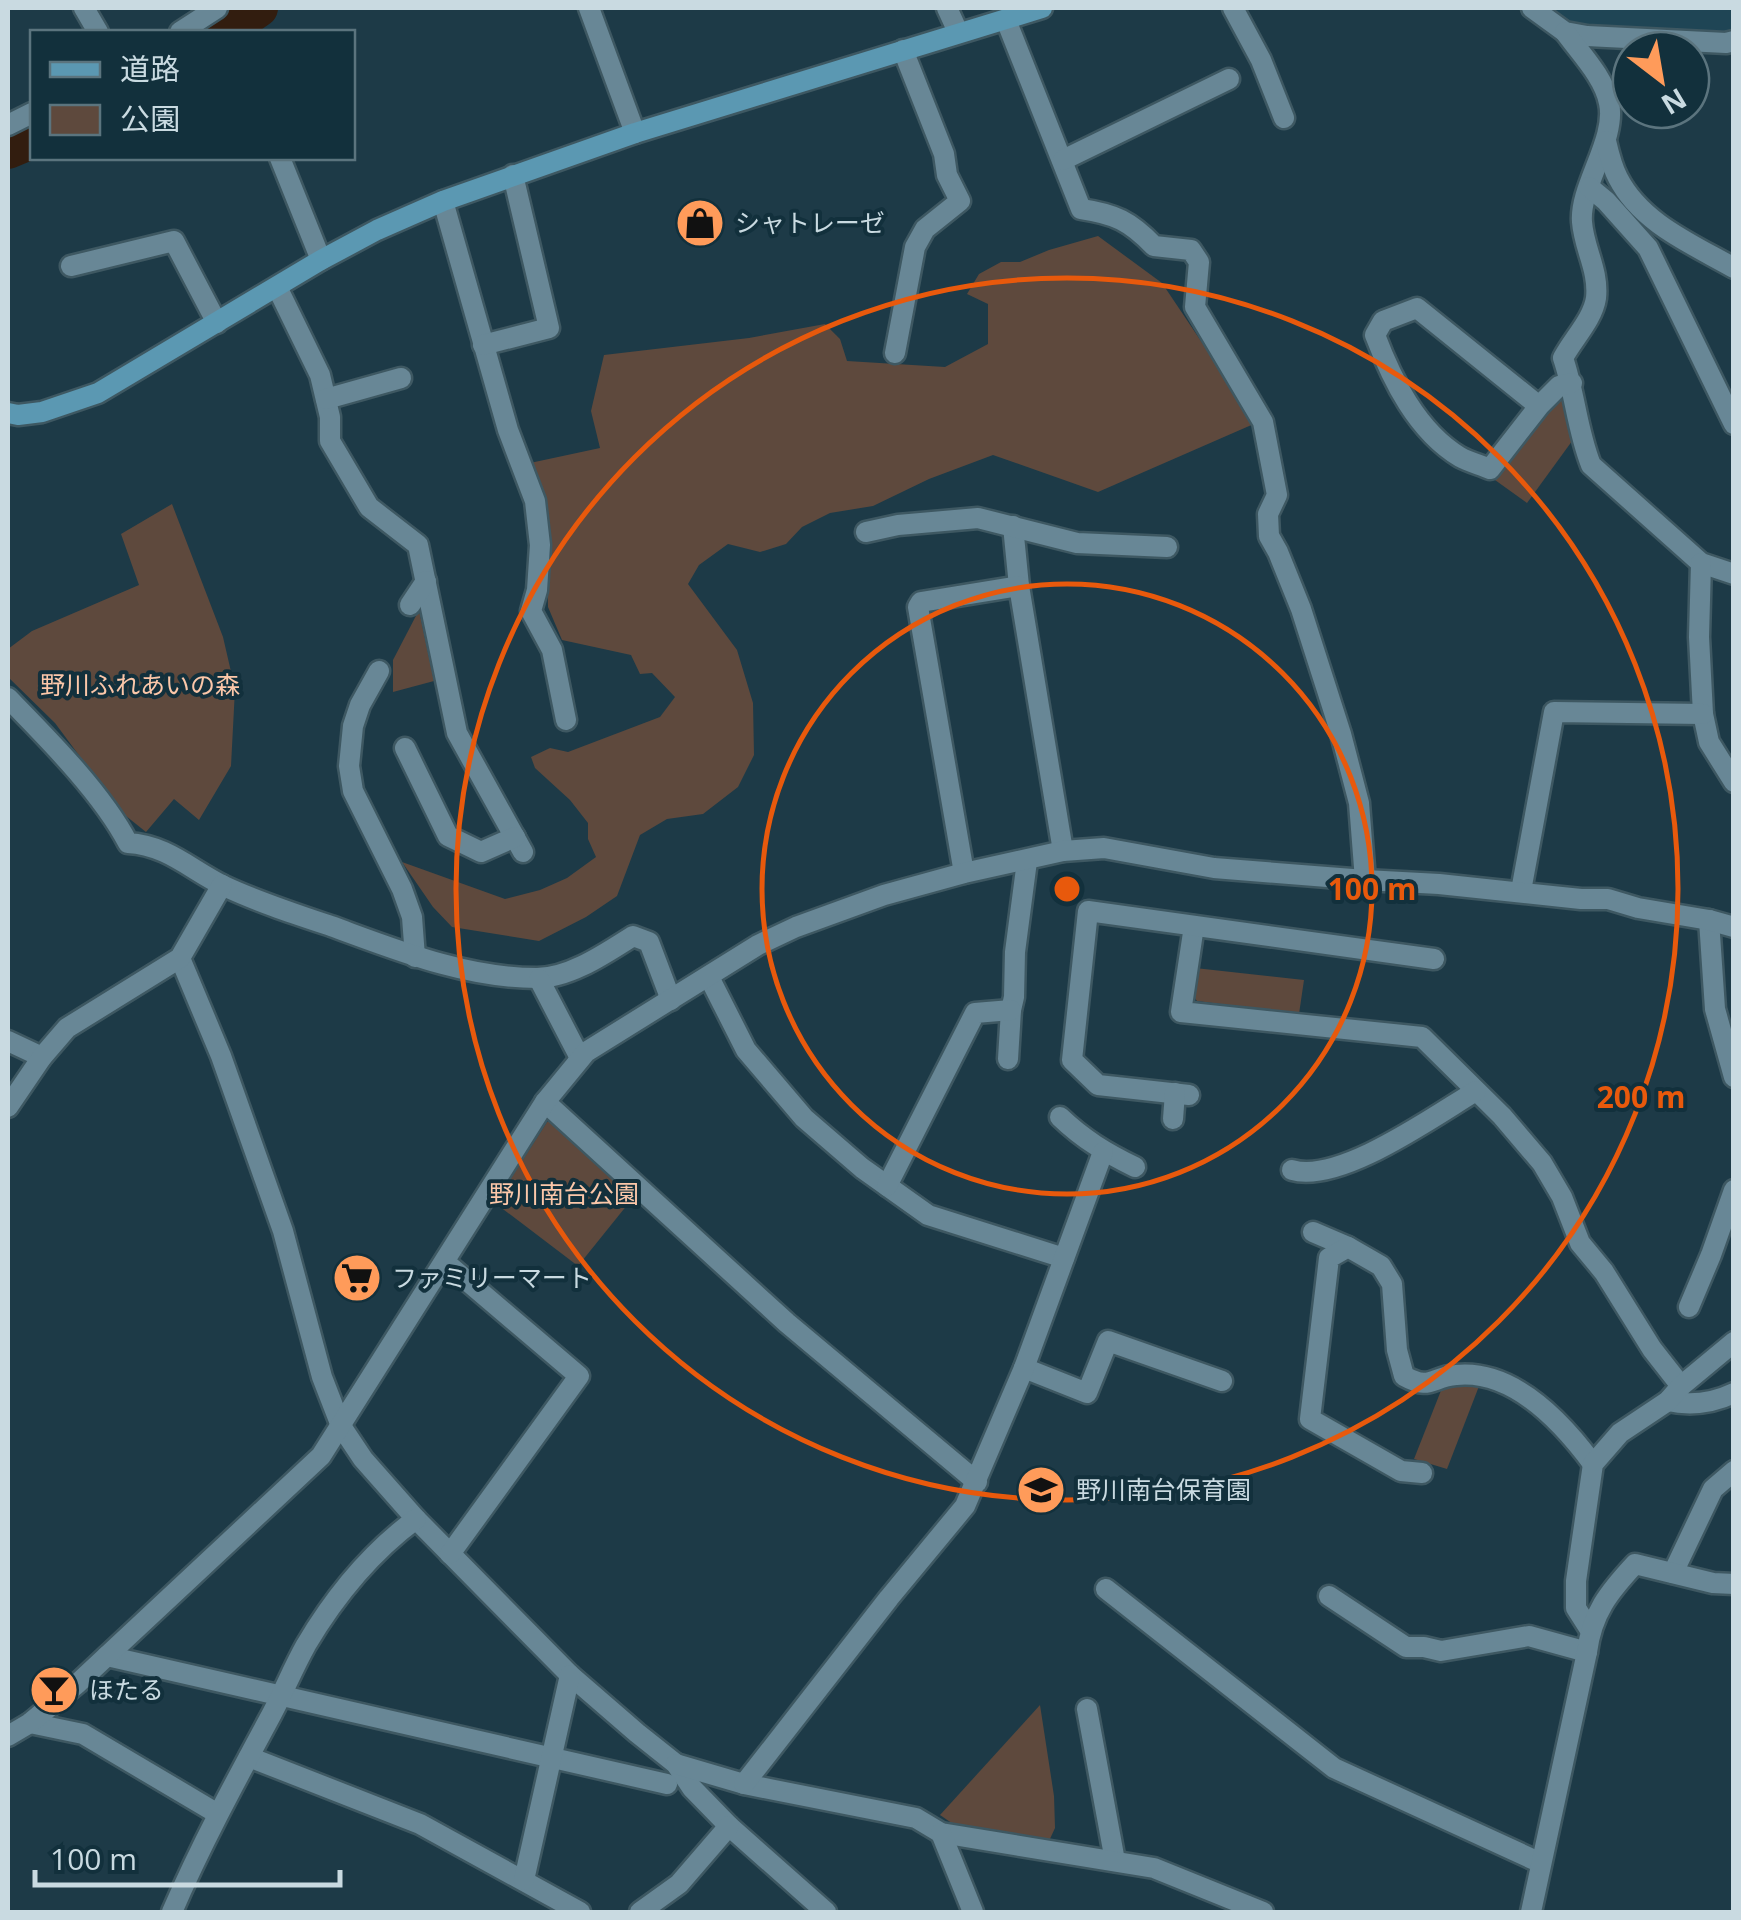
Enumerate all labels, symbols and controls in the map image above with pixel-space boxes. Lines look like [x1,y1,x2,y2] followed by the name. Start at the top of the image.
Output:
[30,30,355,160] legend
[1611,30,1711,130] north arrow
[120,48,180,89] text: 道路
[1655,80,1694,124] text: N
[120,98,180,139] text: 公園
[674,197,726,249] shop icon: シャトレーゼ
[735,205,885,239] place label: シャトレーゼ
[40,667,240,701] park label: 野川ふれあいの森
[1328,868,1416,909] text: 100 m
[1049,871,1085,907] centre of rings
[1597,1076,1685,1117] text: 200 m
[489,1176,639,1210] park label: 野川南台公園
[331,1252,383,1304] supermarket icon: ファミリーマート
[392,1260,592,1294] place label: ファミリーマート
[1015,1464,1067,1516] school or university icon: 野川南台保育園
[1076,1472,1251,1506] place label: 野川南台保育園
[28,1664,80,1716] bar icon: ほたる
[89,1672,164,1706] place label: ほたる
[35,1825,340,1887] scale bar
[50,1838,137,1879] text: 100 m

